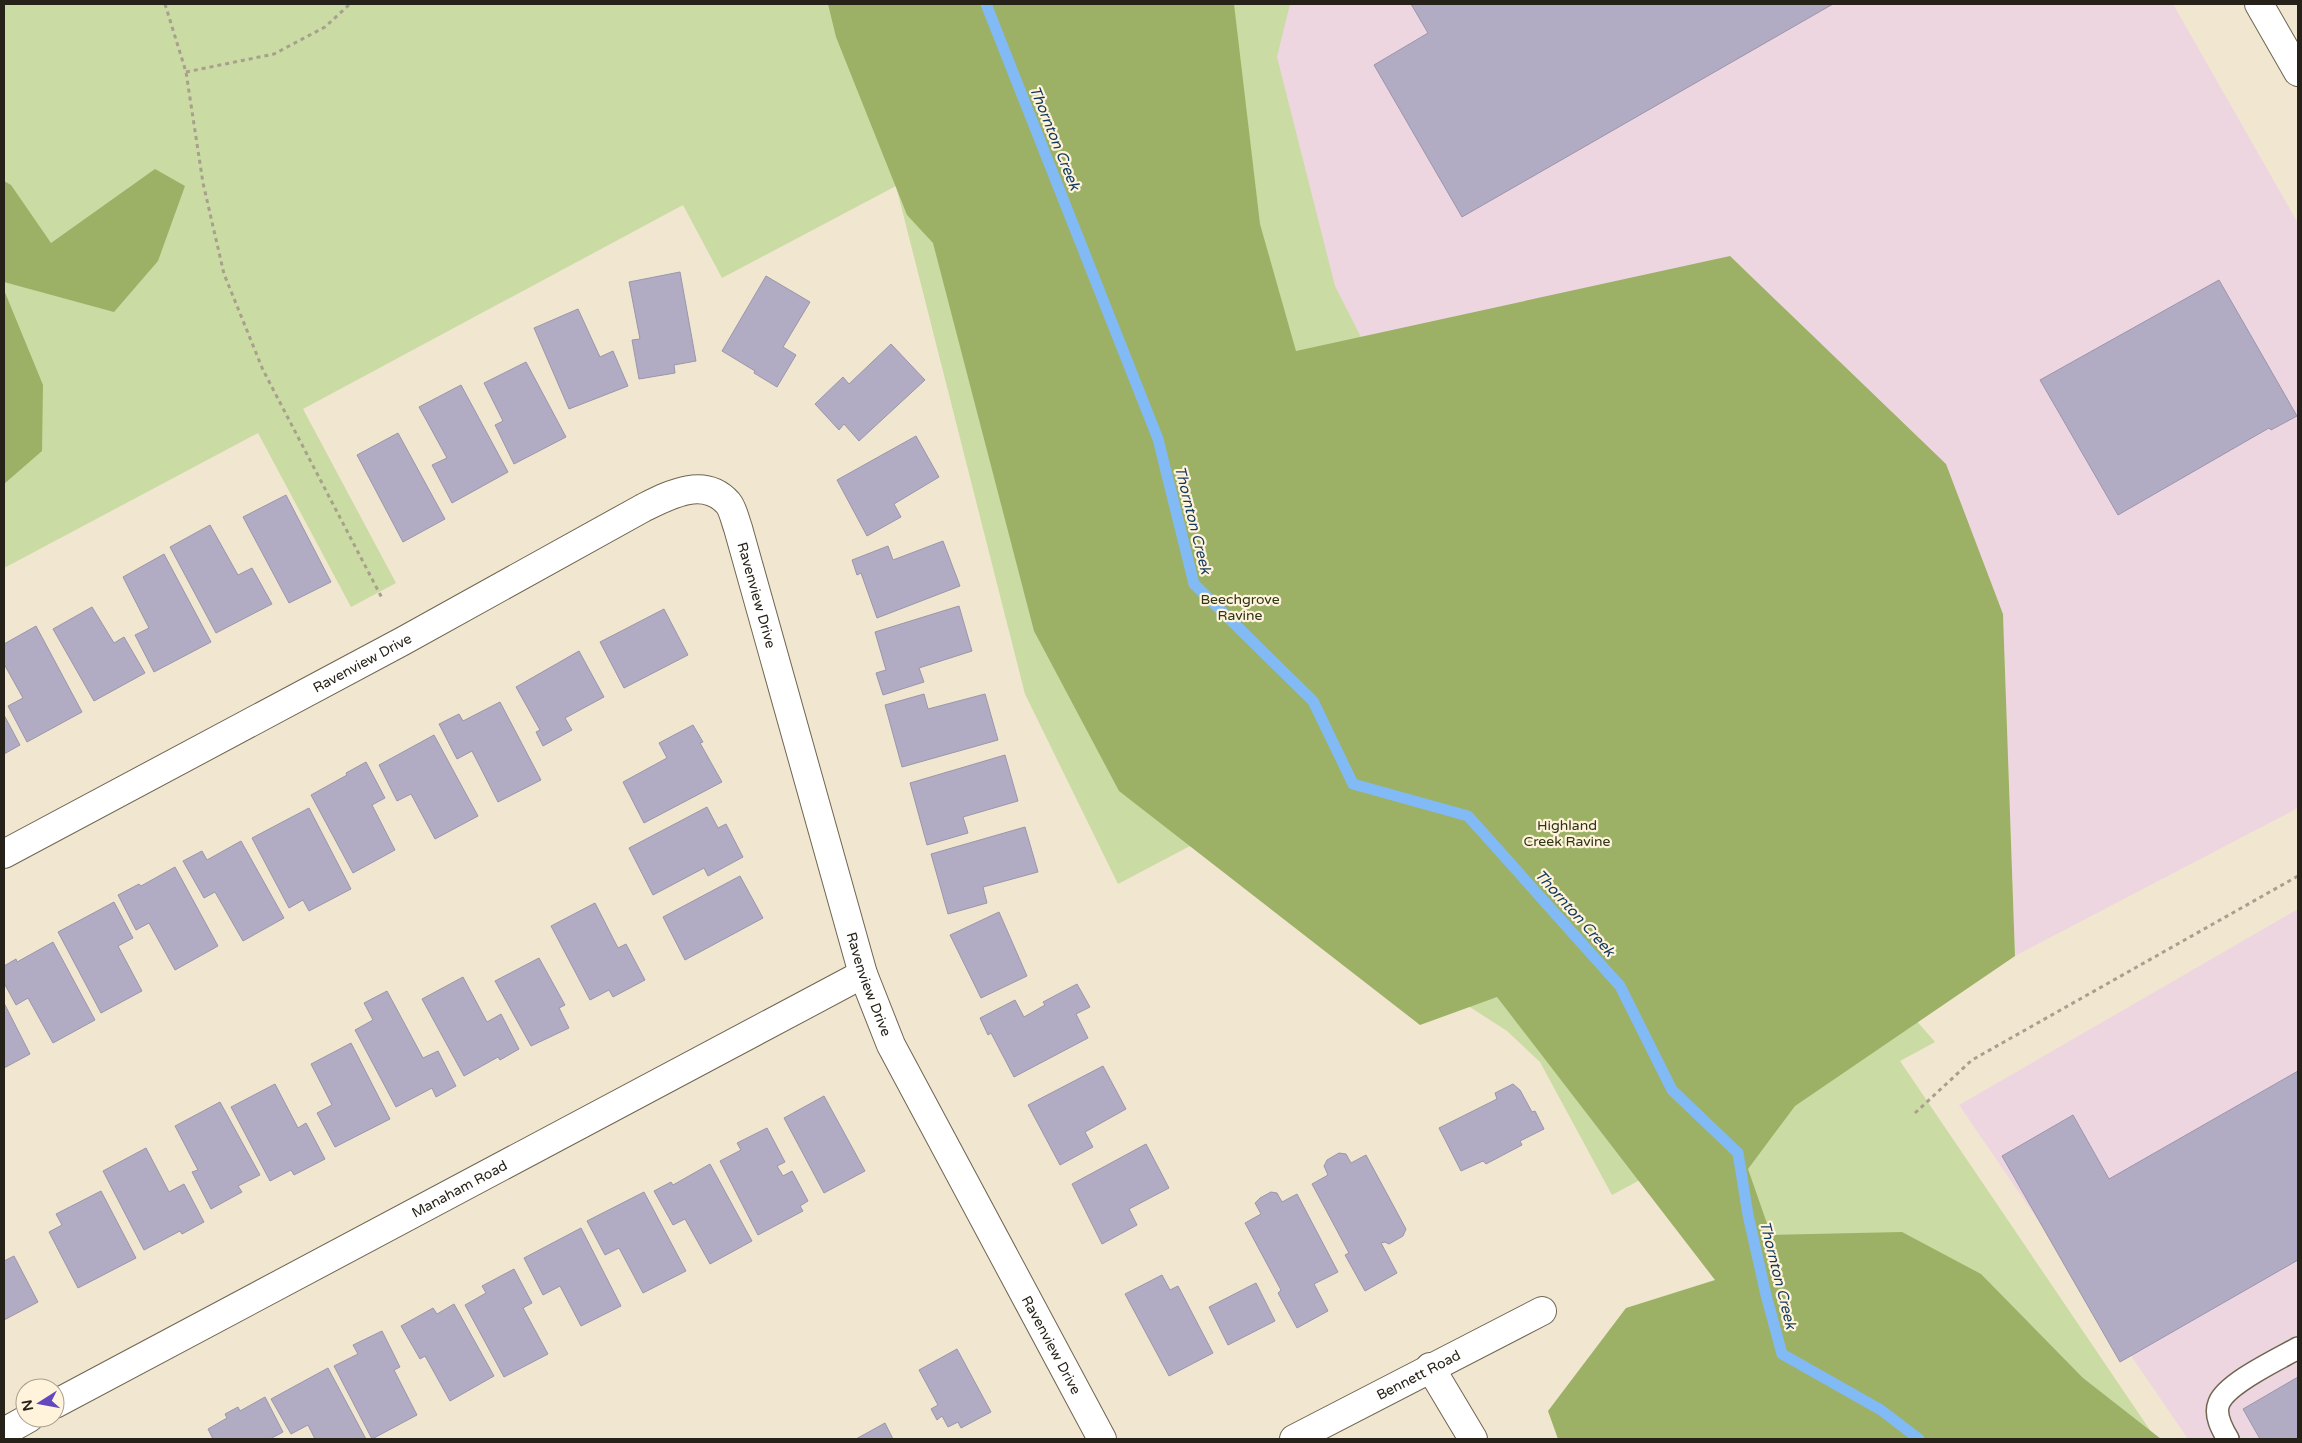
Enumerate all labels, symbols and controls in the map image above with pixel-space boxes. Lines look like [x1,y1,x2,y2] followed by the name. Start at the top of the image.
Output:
[1026,83,1085,194] water label: Thornton Creek
[1171,464,1216,578] water label: Thornton Creek
[734,540,780,650] street label: Ravenview Drive
[1200,591,1280,624] park label: Beechgrove Ravine
[310,629,415,696] street label: Ravenview Drive
[1524,817,1611,850] park label: Highland Creek Ravine
[1531,866,1620,962] water label: Thornton Creek
[843,930,895,1039] street label: Ravenview Drive
[409,1156,510,1221] street label: Manaham Road
[1756,1219,1801,1333] water label: Thornton Creek
[1018,1293,1085,1397] street label: Ravenview Drive
[1374,1346,1463,1403] street label: Bennett Road
[15,1378,65,1428] north arrow
[18,1398,37,1413] text: N

